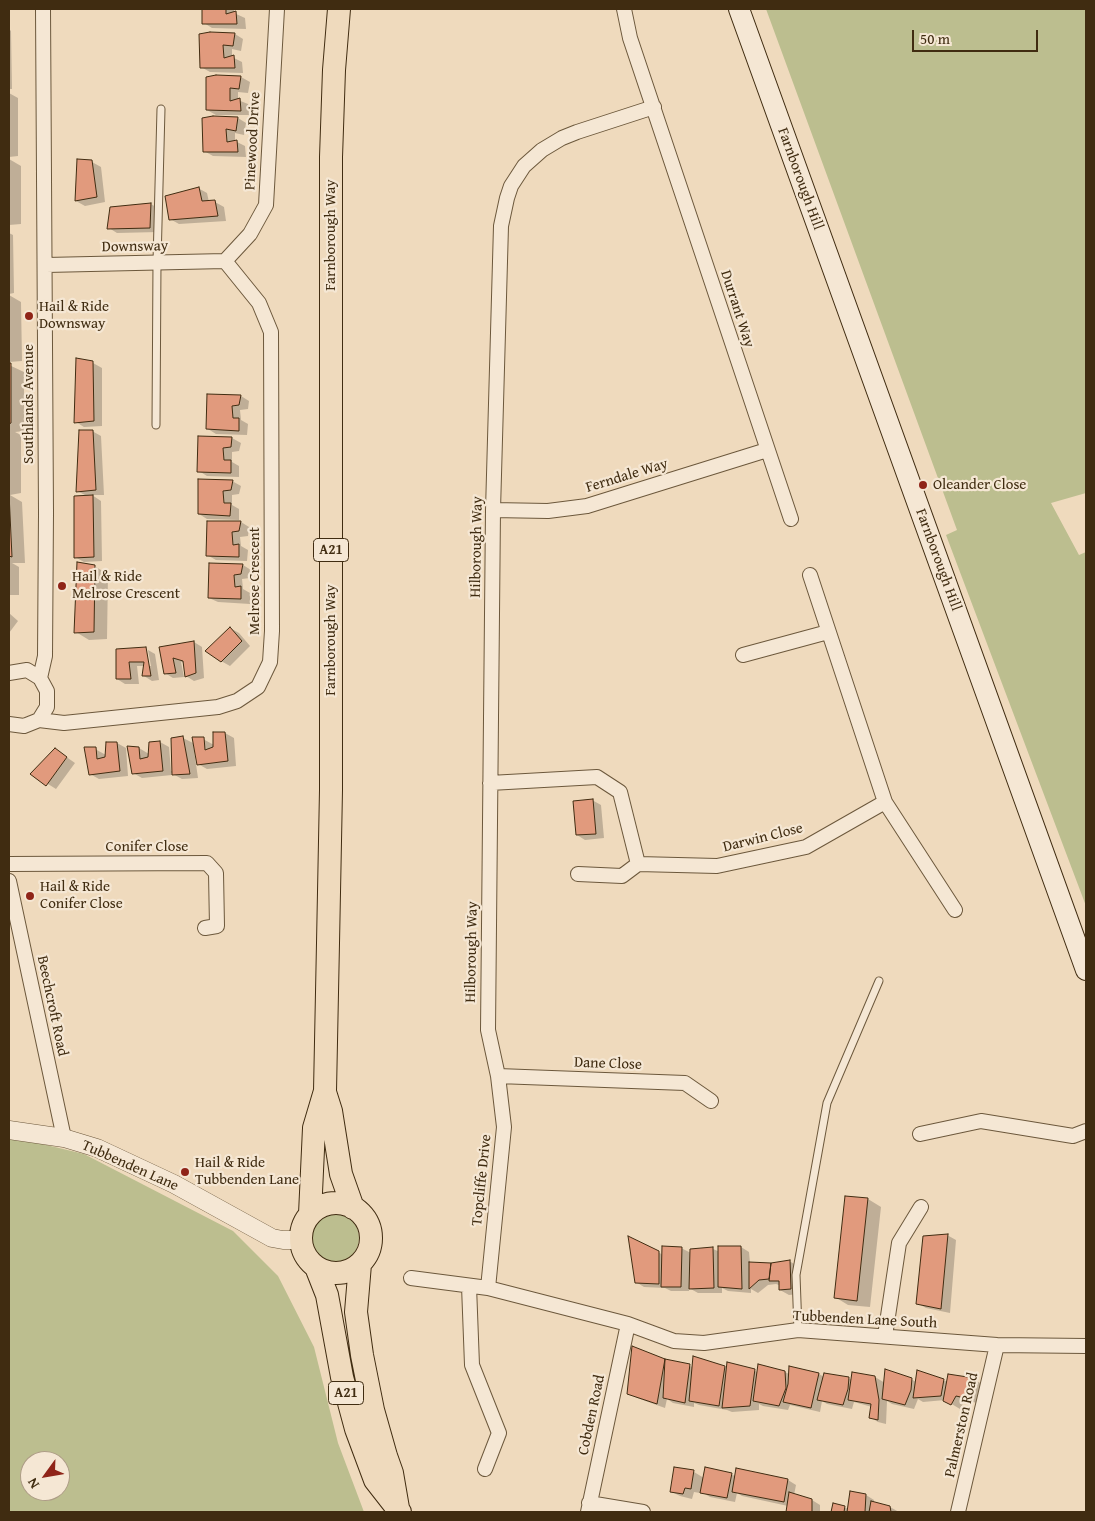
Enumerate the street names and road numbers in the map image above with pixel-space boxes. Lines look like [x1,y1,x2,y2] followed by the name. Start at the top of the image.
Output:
[241,91,265,191] street label: Pinewood Drive
[773,125,827,233] street label: Farnborough Hill
[322,179,340,291] street label: Farnborough Way
[102,237,168,257] street label: Downsway
[716,268,758,350] street label: Durrant Way
[20,344,38,464] street label: Southlands Avenue
[584,455,670,497] street label: Ferndale Way
[467,496,487,598] street label: Hilborough Way
[911,506,965,614] street label: Farnborough Hill
[246,527,264,635] street label: Melrose Crescent
[314,538,348,562] road number: A21
[322,584,340,696] street label: Farnborough Way
[721,819,805,857] street label: Darwin Close
[106,838,188,856] street label: Conifer Close
[462,901,482,1003] street label: Hilborough Way
[33,954,71,1058] street label: Beechcroft Road
[574,1054,642,1074] street label: Dane Close
[468,1133,496,1227] street label: Topcliffe Drive
[79,1137,181,1195] street label: Tubbenden Lane
[792,1307,938,1333] street label: Tubbenden Lane South
[941,1371,983,1479] street label: Palmerston Road
[575,1373,609,1457] street label: Cobden Road
[328,1382,364,1405] road number: A21

